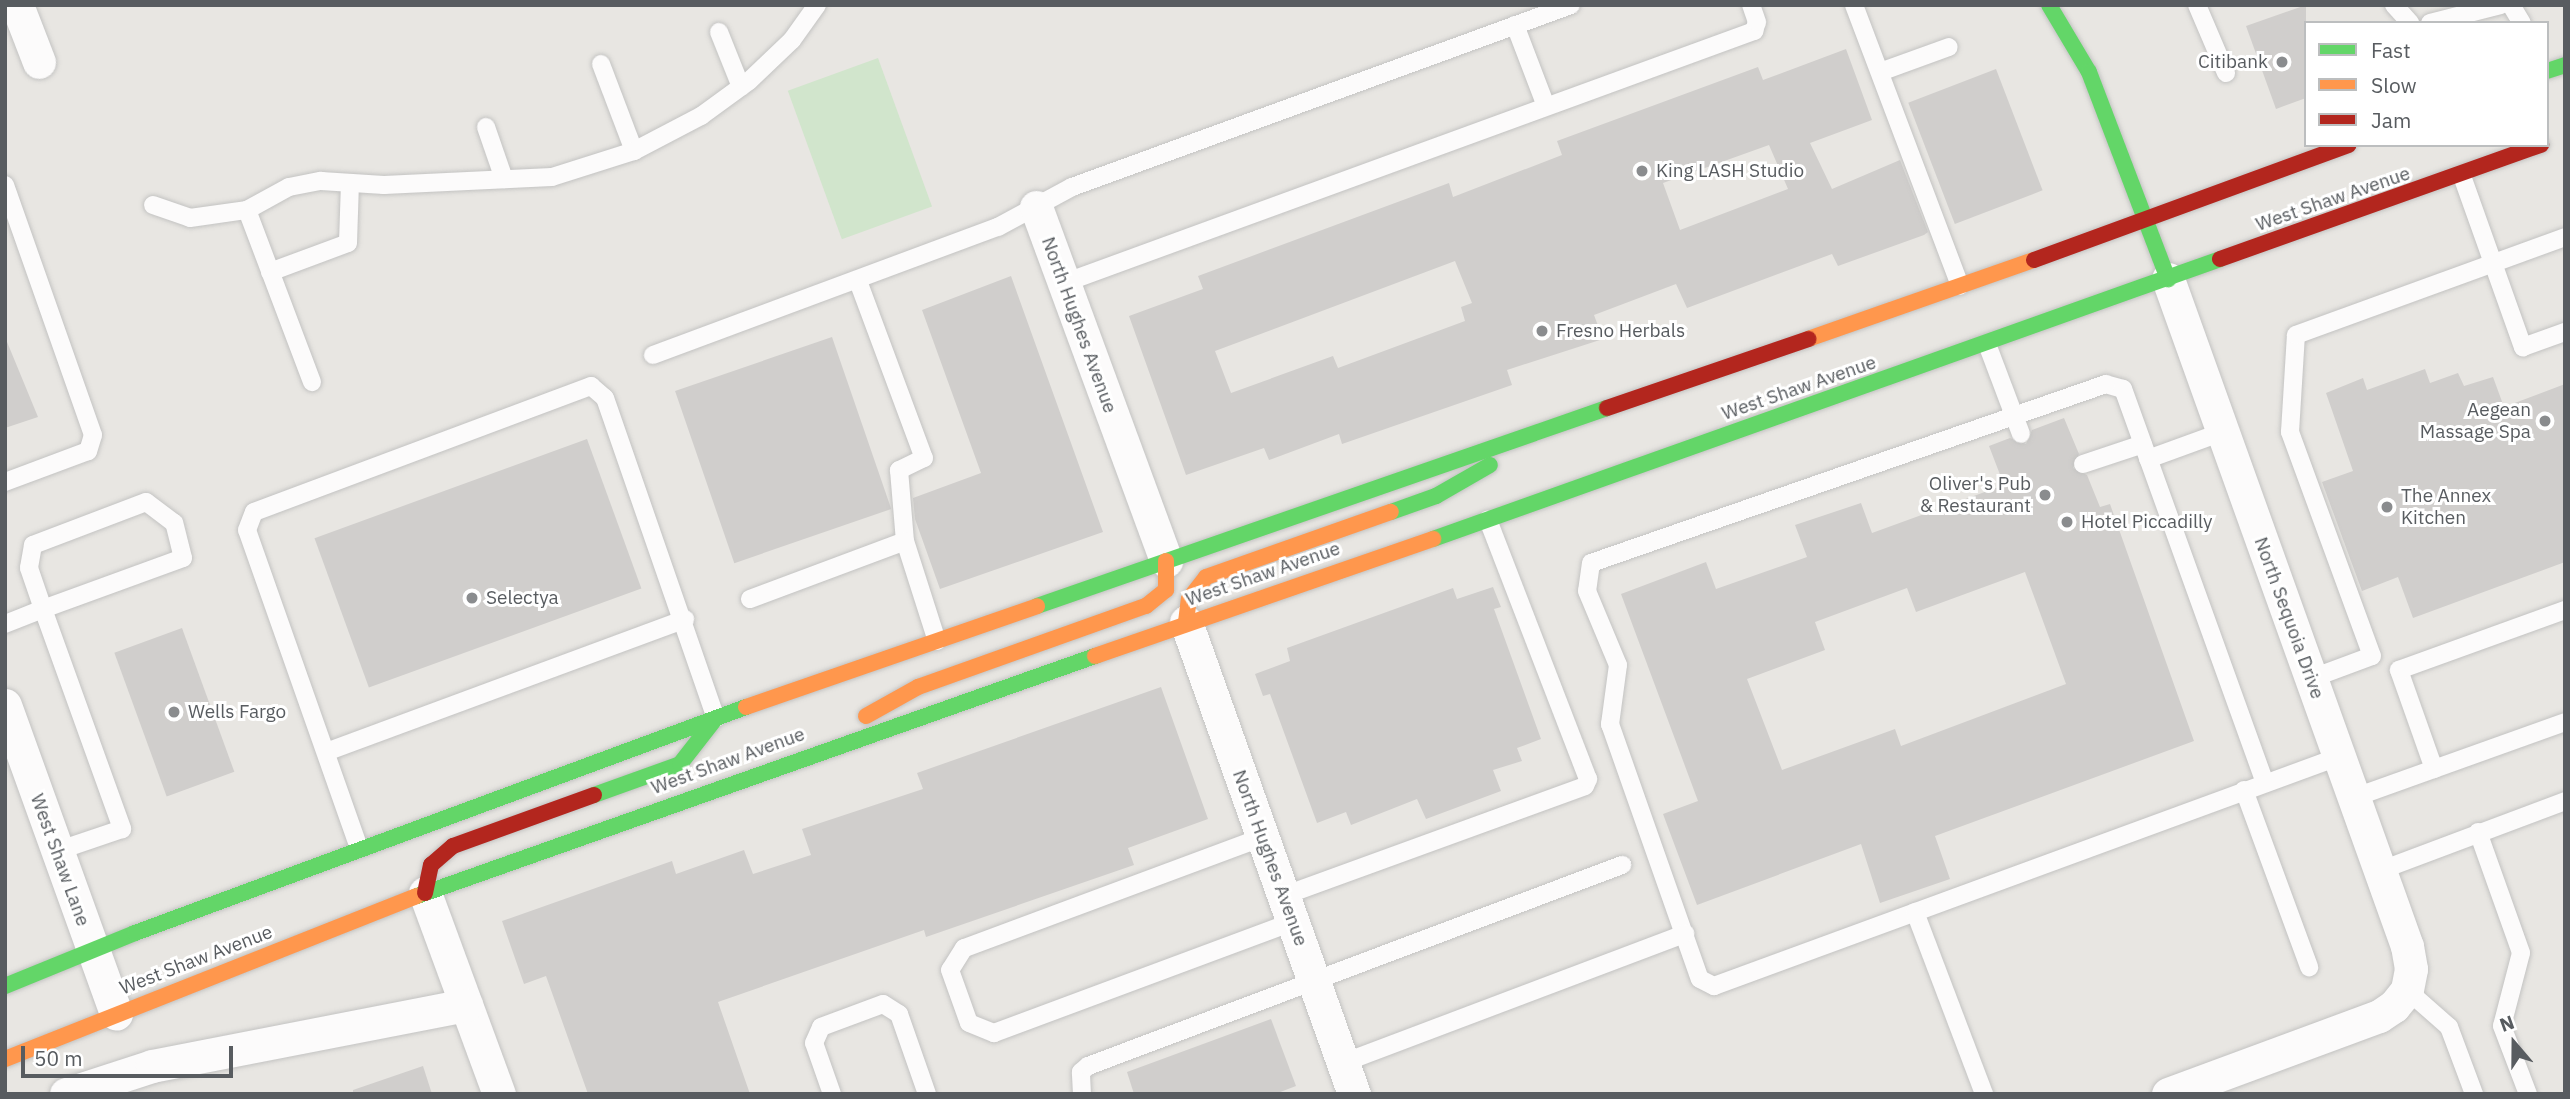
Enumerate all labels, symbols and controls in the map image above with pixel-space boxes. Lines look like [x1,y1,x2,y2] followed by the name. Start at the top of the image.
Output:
[2304,21,2549,147] legend
[2371,36,2411,64] text: Fast
[2198,51,2268,73] place label: Citibank
[2274,54,2290,70] marker: Citibank
[2371,71,2417,99] text: Slow
[2371,106,2411,134] text: Jam
[1656,160,1804,182] place label: King LASH Studio
[2253,162,2413,236] street label: West Shaw Avenue
[1634,163,1650,179] marker: King LASH Studio
[1037,234,1121,416] street label: North Hughes Avenue
[1556,320,1685,342] place label: Fresno Herbals
[1534,323,1550,339] marker: Fresno Herbals
[1719,351,1879,425] street label: West Shaw Avenue
[2420,399,2531,443] place label: Aegean Massage Spa
[2537,413,2553,429] marker: Aegean Massage Spa
[1920,473,2031,517] place label: Oliver's Pub & Restaurant
[2401,485,2491,529] place label: The Annex Kitchen
[2037,487,2053,503] marker: Oliver's Pub & Restaurant
[2379,499,2395,515] marker: The Annex Kitchen
[2081,511,2212,533] place label: Hotel Piccadilly
[2059,514,2075,530] marker: Hotel Piccadilly
[2249,534,2329,702] street label: North Sequoia Drive
[1183,537,1343,611] street label: West Shaw Avenue
[486,587,559,609] place label: Selectya
[464,590,480,606] marker: Selectya
[188,701,286,723] place label: Wells Fargo
[166,704,182,720] marker: Wells Fargo
[648,723,808,799] street label: West Shaw Avenue
[1228,767,1312,949] street label: North Hughes Avenue
[25,791,95,929] street label: West Shaw Lane
[116,920,276,1000] street label: West Shaw Avenue
[2479,1008,2549,1078] north arrow
[2496,1010,2517,1037] text: N
[24,1032,236,1076] scale bar
[34,1044,83,1072] text: 50 m

